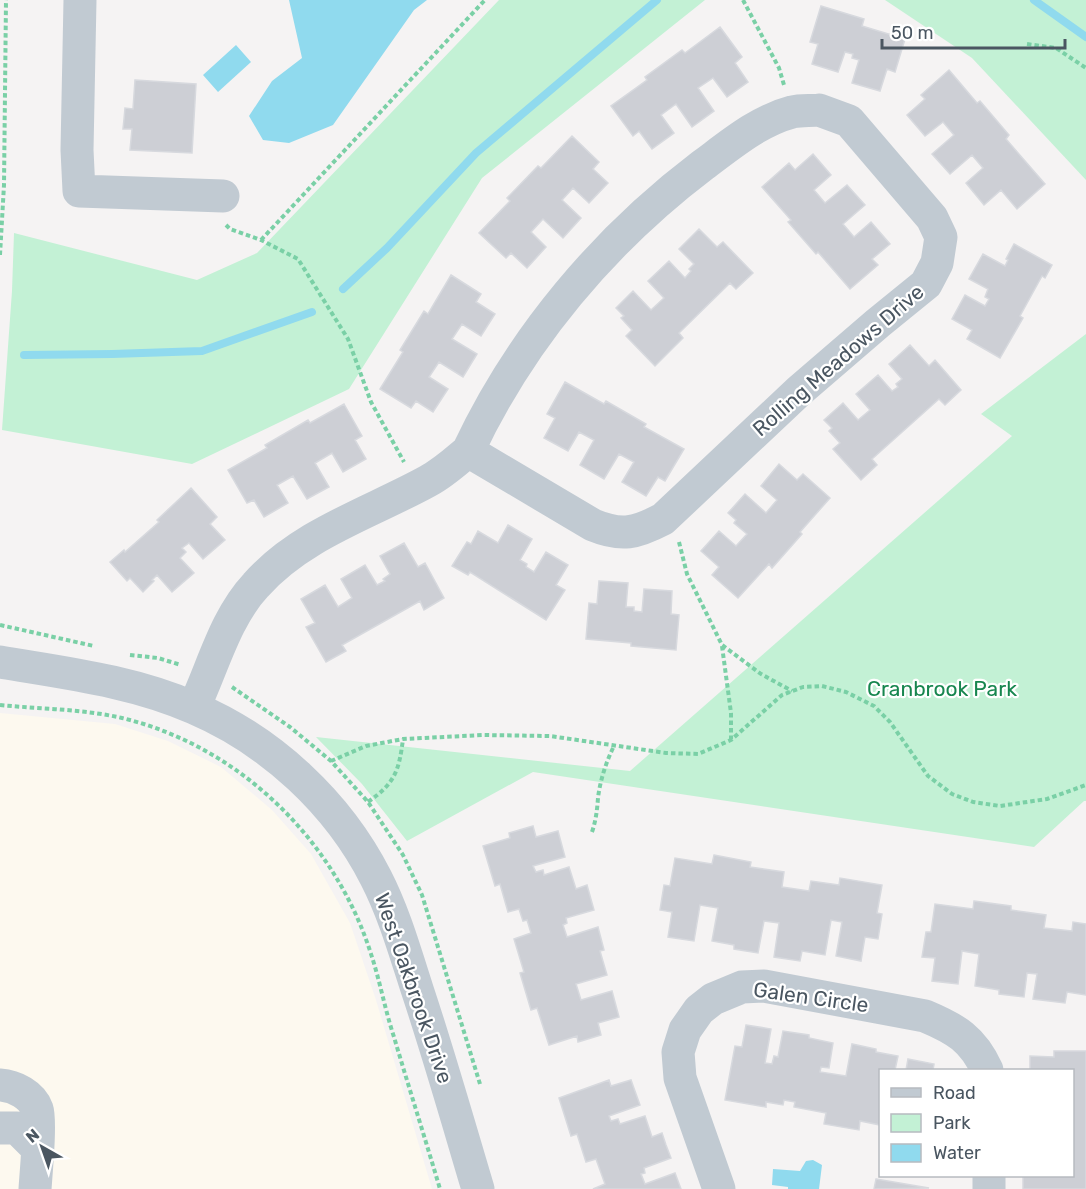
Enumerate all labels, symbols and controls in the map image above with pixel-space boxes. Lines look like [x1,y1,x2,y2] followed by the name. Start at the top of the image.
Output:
[882,12,1065,50] scale bar
[891,22,934,44] text: 50 m
[747,279,929,441] street label: Rolling Meadows Drive
[867,676,1017,701] park label: Cranbrook Park
[370,890,458,1086] street label: West Oakbrook Drive
[752,977,870,1017] street label: Galen Circle
[879,1069,1074,1177] legend
[933,1082,976,1104] text: Road
[933,1112,971,1134] text: Park
[12,1117,72,1177] north arrow
[22,1125,43,1147] text: N
[933,1142,981,1164] text: Water

